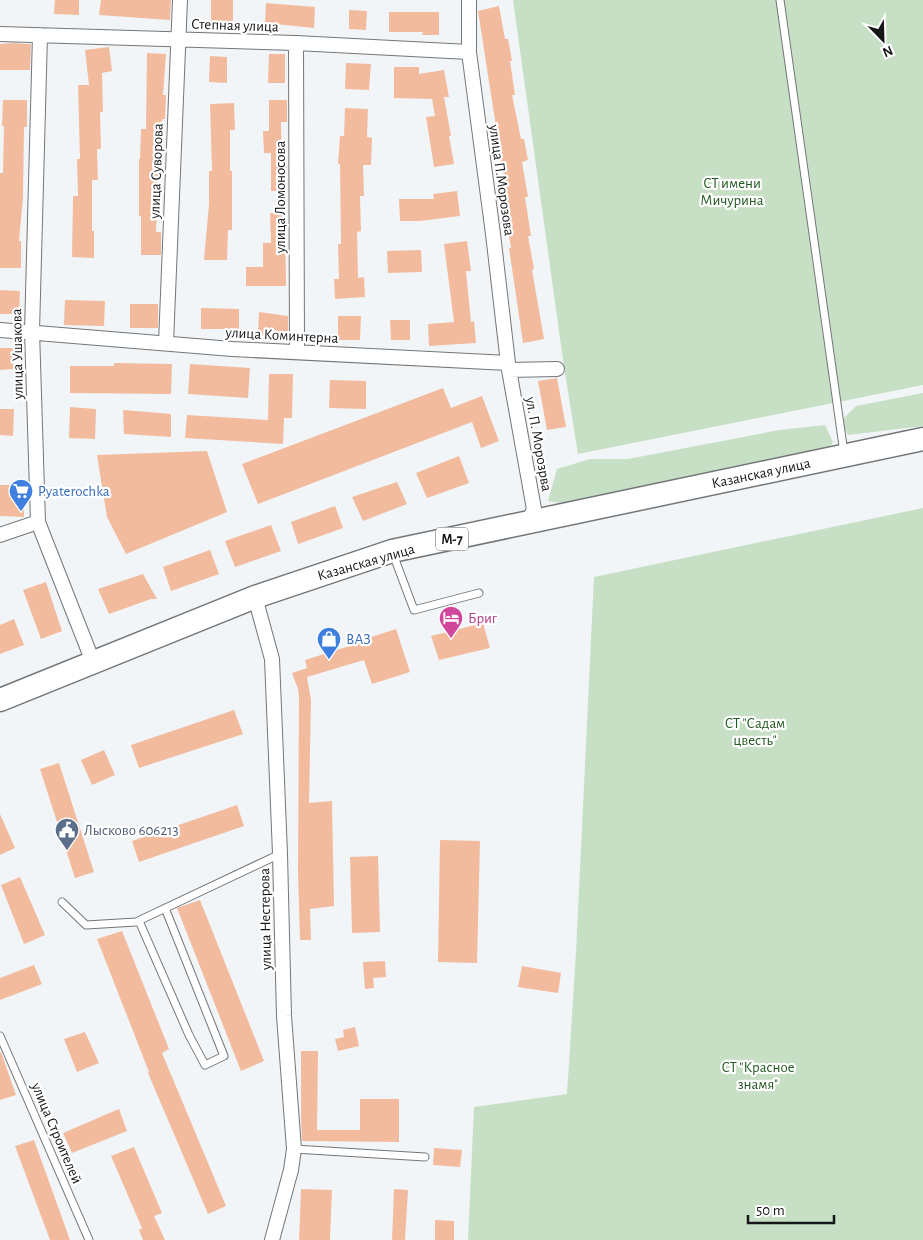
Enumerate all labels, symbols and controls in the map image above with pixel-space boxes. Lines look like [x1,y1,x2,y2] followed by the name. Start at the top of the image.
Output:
[858,15,908,65] north arrow
[191,16,279,35] street label: Степная улица
[880,43,895,59] text: N
[147,123,166,220] street label: улица Суворова
[486,123,517,237] street label: улица П.Морозова
[273,141,288,254] street label: улица Ломоносова
[700,176,764,208] park label: СТ имени Мичурина
[9,308,26,401] street label: улица Ушакова
[224,325,339,346] street label: улица Коминтерна
[523,395,554,493] street label: ул. П. Морозрва
[710,456,812,491] street label: Казанская улица
[8,478,34,512] supermarket icon: Pyaterochka
[38,484,110,499] place label: Pyaterochka
[436,528,468,550] road number: М-7
[316,541,417,584] street label: Казанская улица
[438,605,464,639] hotel icon: Бриг
[468,611,498,626] place label: Бриг
[316,626,342,660] shop icon: ВАЗ
[346,632,371,647] place label: ВАЗ
[725,716,785,748] park label: СТ "Садам цвесть"
[54,817,80,851] public building icon: Лысково 606213
[84,823,179,838] place label: Лысково 606213
[257,868,274,971] street label: улица Нестерова
[721,1060,795,1092] park label: СТ "Красное знамя"
[28,1080,85,1186] street label: улица Строителей
[748,1192,834,1224] scale bar
[756,1203,785,1218] text: 50 m

